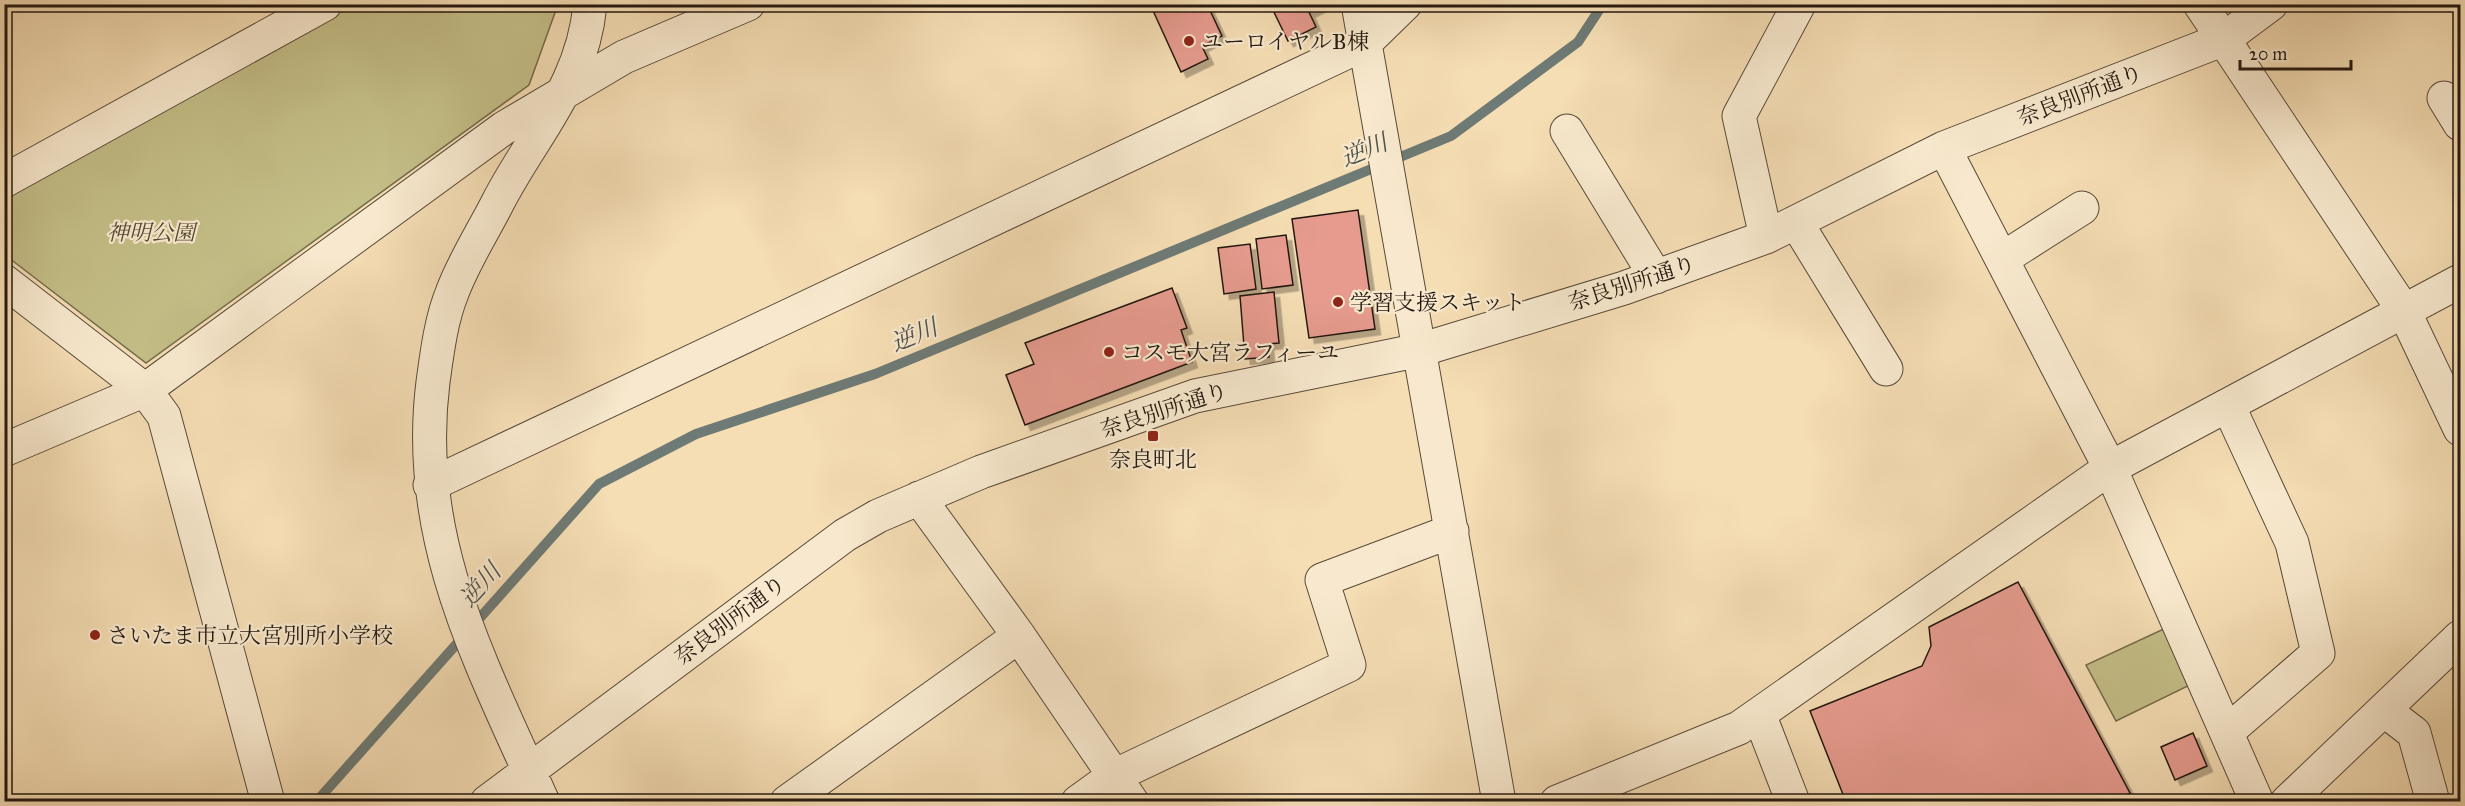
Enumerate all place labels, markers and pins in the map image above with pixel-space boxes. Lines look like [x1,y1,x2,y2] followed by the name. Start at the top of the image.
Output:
[1201,28,1369,55] place label: ユーロイヤルB棟
[1182,34,1196,48] marker: ユーロイヤルB棟
[1350,289,1526,316] place label: 学習支援スキット
[1331,295,1345,309] marker: 学習支援スキット
[1121,339,1339,366] place label: コスモ大宮ラフィーユ
[1102,345,1116,359] marker: コスモ大宮ラフィーユ
[1146,429,1160,443] marker: 奈良町北
[1109,446,1197,473] place label: 奈良町北
[107,622,393,649] place label: さいたま市立大宮別所小学校
[88,628,102,642] marker: さいたま市立大宮別所小学校

